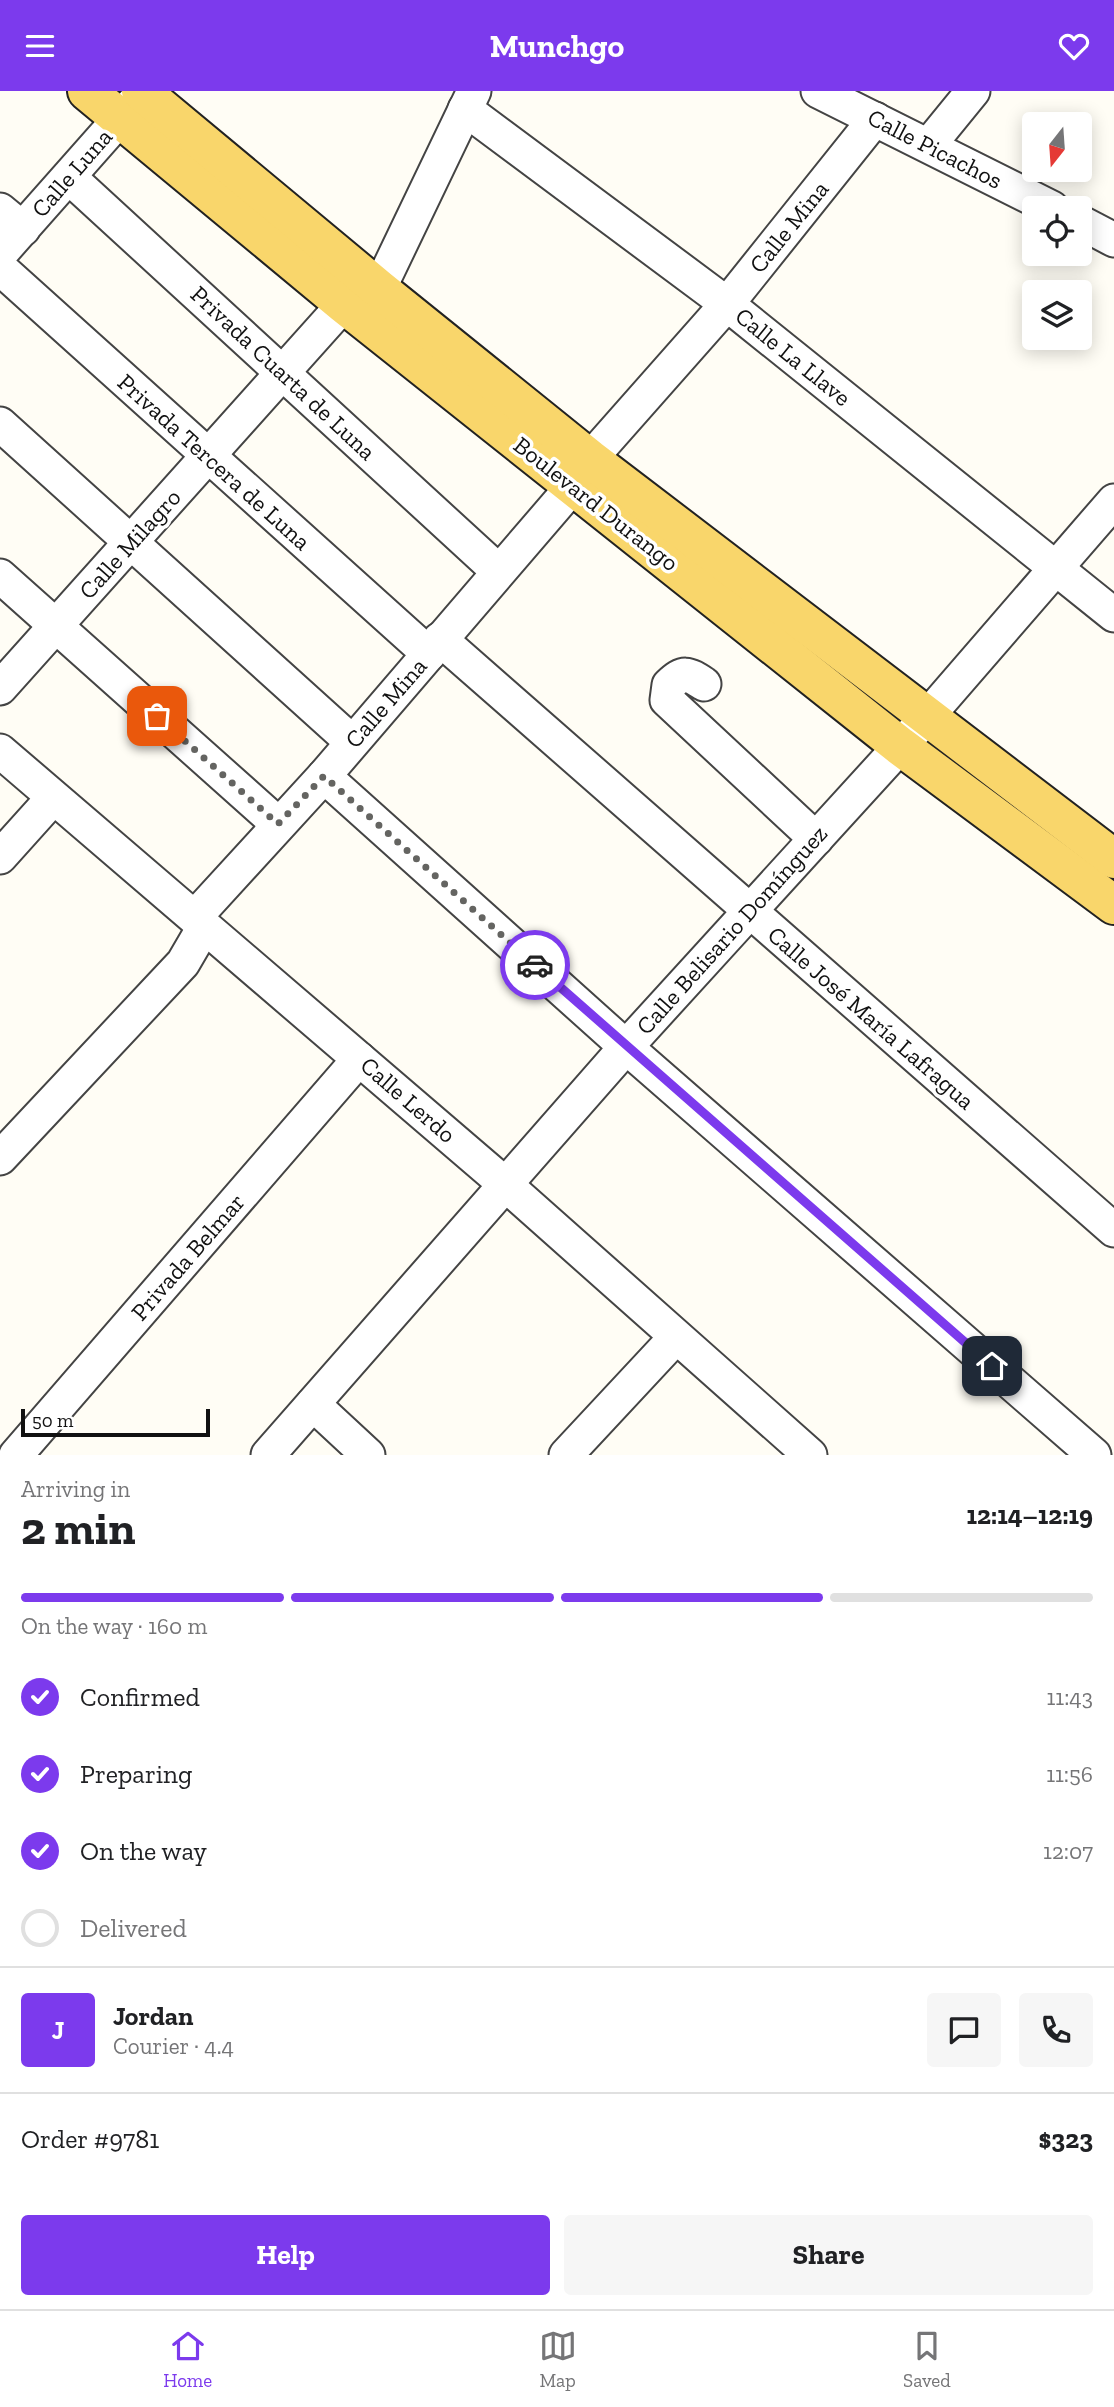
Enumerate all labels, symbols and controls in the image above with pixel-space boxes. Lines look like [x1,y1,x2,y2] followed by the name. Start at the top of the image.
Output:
[21,27,59,65] icon: menu
[490,27,624,65] text: Munchgo
[1055,27,1093,65] icon: heart
[863,102,1007,195] street label: Calle Picachos
[1022,112,1092,182] north arrow
[1022,112,1092,350] map controls
[25,122,118,223] street label: Calle Luna
[743,175,835,278] street label: Calle Mina
[1022,196,1092,266] button: locate
[185,279,382,466] street label: Privada Cuarta de Luna
[1022,280,1092,350] button: layers
[730,301,857,412] street label: Calle La Llave
[112,367,317,556] street label: Privada Tercera de Luna
[508,430,685,577] street label: Boulevard Durango
[73,483,187,605] street label: Calle Milagro
[339,651,433,754] street label: Calle Mina
[127,686,187,746] pin
[138,697,176,735] icon: bag
[630,819,833,1040] street label: Calle Belisario Domínguez
[762,920,981,1116] street label: Calle José María Lafragua
[500,930,570,1000] courier
[516,946,554,984] icon: car
[355,1050,462,1149] street label: Calle Lerdo
[125,1187,251,1326] street label: Privada Belmar
[962,1336,1022,1396] pin
[973,1347,1011,1385] icon: home
[21,1406,210,1438] scale bar
[32,1409,73,1432] text: 50 m
[21,1475,130,1503] text: Arriving in
[966,1499,1093,1531] text: 12:14–12:19
[21,1501,136,1556] text: 2 min
[21,1612,207,1640] text: On the way · 160 m
[21,1678,59,1716] icon: check
[80,1681,200,1713] text: Confirmed
[1046,1683,1093,1711] text: 11:43
[21,1755,59,1793] icon: check
[80,1758,192,1790] text: Preparing
[1046,1760,1093,1788] text: 11:56
[21,1832,59,1870] icon: check
[80,1835,207,1867] text: On the way
[1043,1837,1093,1865] text: 12:07
[80,1912,187,1944] text: Delivered
[927,1993,1001,2067] button: chat
[1019,1993,1093,2067] button: phone
[113,2000,193,2032] text: Jordan
[52,2014,64,2046] text: J
[113,2032,234,2060] text: Courier · 4.4
[21,2123,159,2155] text: Order #9781
[1039,2123,1093,2155] text: $323
[21,2215,550,2295] button: Help
[564,2215,1093,2295] button: Share
[163,2327,212,2392] tab: Home
[539,2327,577,2392] tab: Map
[903,2327,951,2392] tab: Saved

